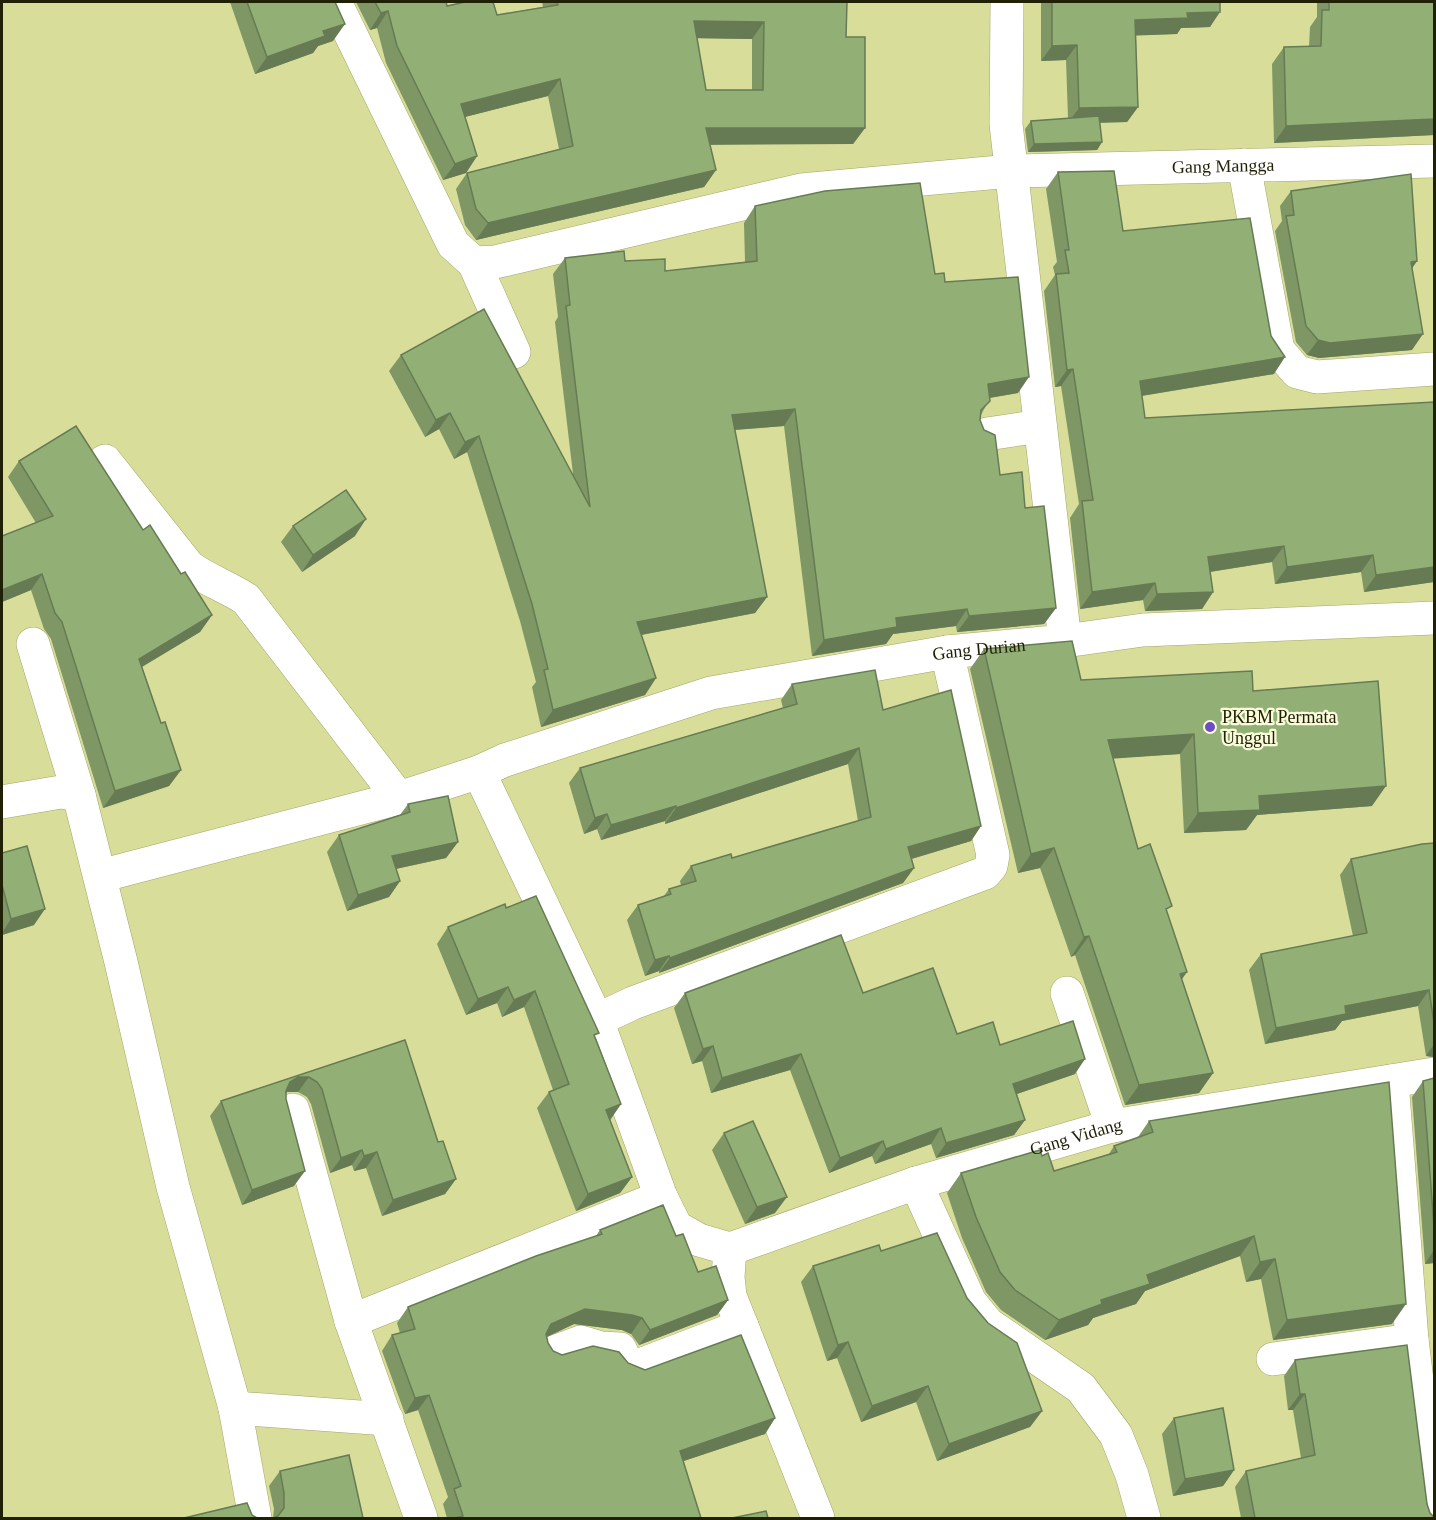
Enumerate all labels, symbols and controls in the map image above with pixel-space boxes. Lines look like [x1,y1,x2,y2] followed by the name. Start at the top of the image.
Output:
[1172,155,1275,177] street label: Gang Mangga
[931,635,1026,664] street label: Gang Durian
[1222,707,1337,748] place label: PKBM Permata Unggul
[1203,720,1217,734] marker: PKBM Permata Unggul
[1028,1115,1124,1159] street label: Gang Vidang

